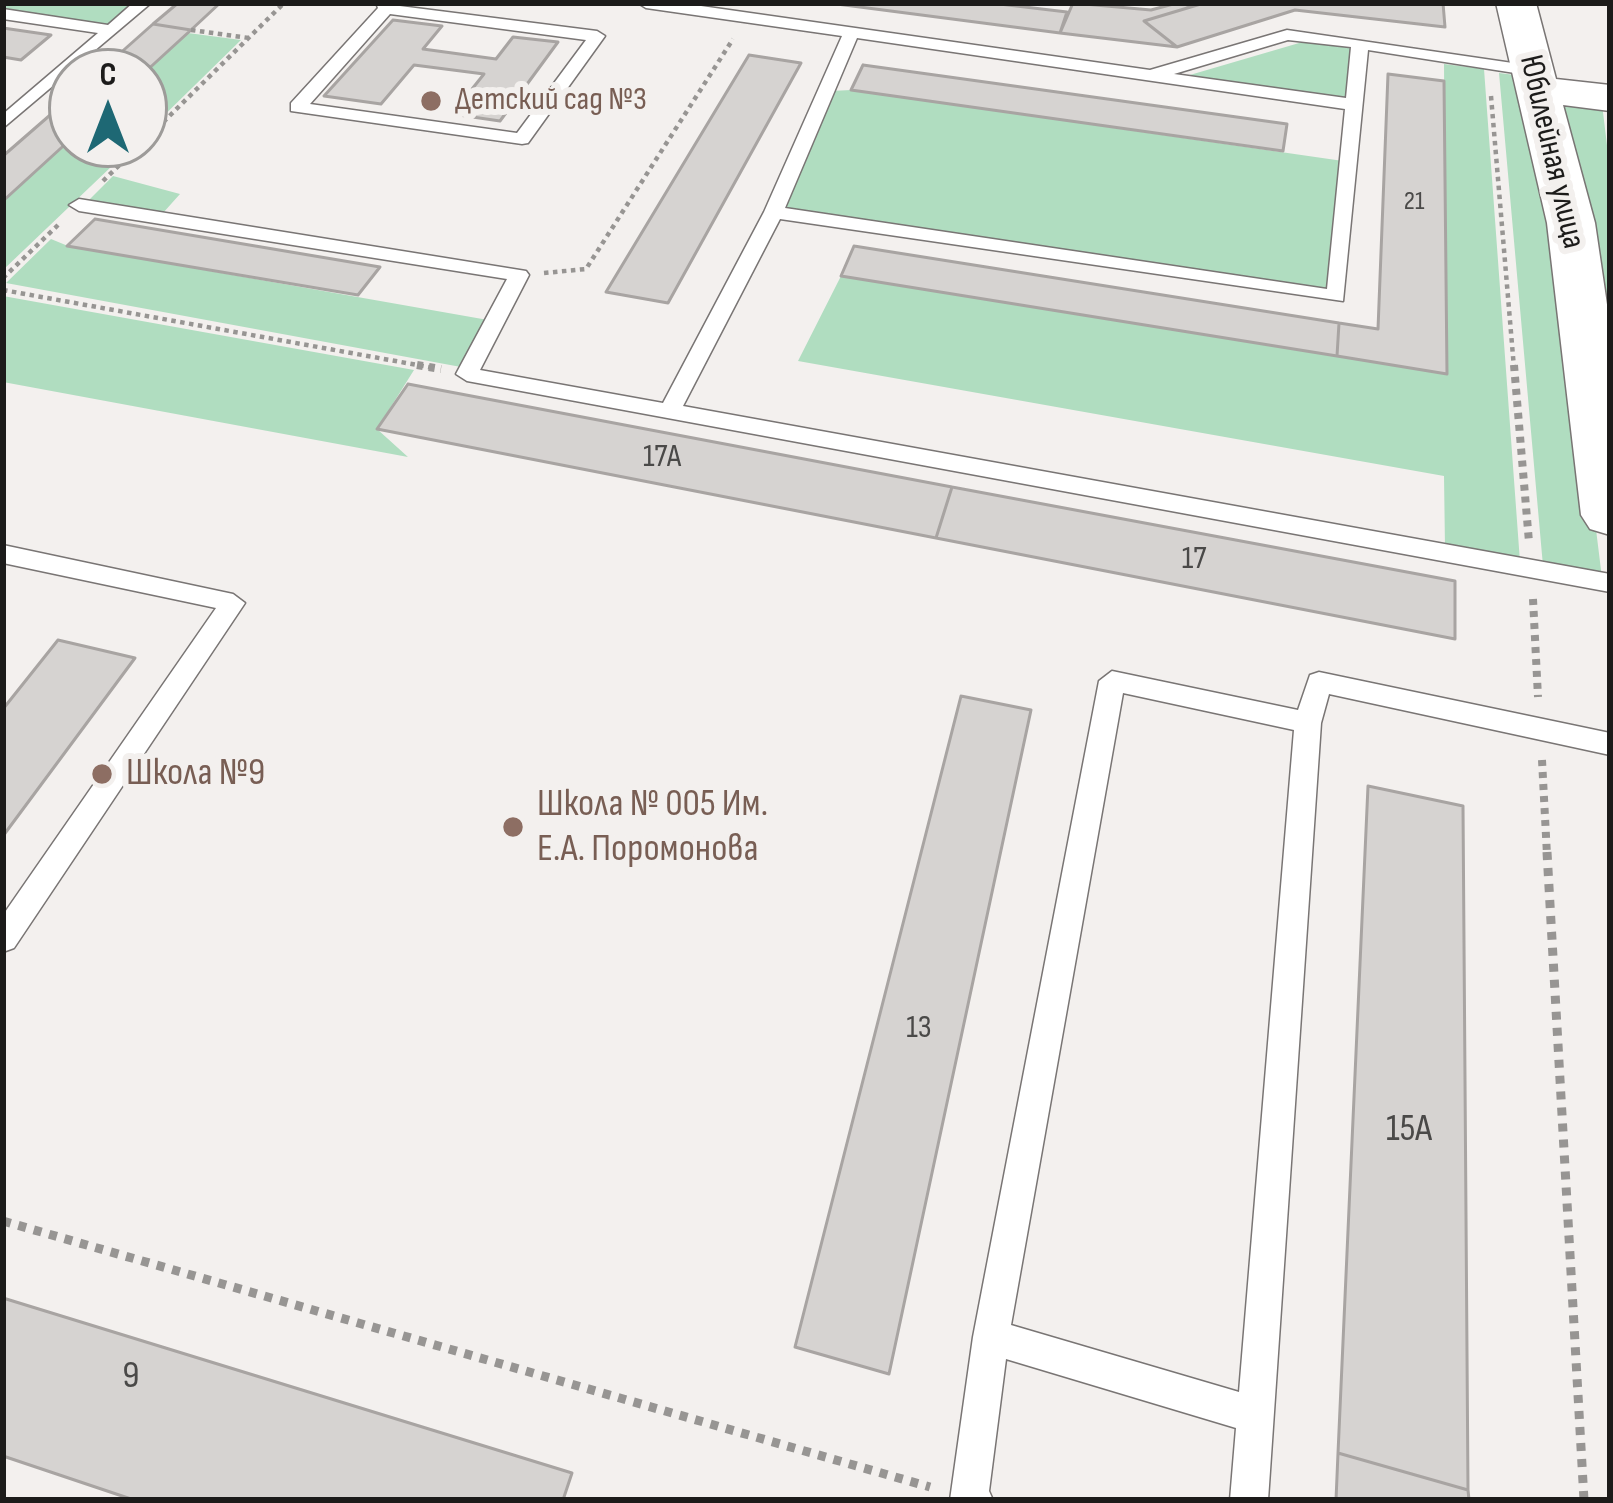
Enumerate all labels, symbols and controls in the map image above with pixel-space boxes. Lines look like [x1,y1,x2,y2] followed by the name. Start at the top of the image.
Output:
[48,48,168,168] north arrow
[1510,51,1592,253] street label: Юбилейная улица
[100,55,116,95] text: С
[455,81,647,121] place label: Детский сад №3
[418,88,444,114] marker: Детский сад №3
[1404,186,1424,218] house number: 21
[643,438,681,478] house number: 17А
[1182,540,1206,580] house number: 17
[126,751,265,797] place label: Школа №9
[89,761,115,787] marker: Школа №9
[537,782,768,873] place label: Школа № 005 Им. Е.А. Поромонова
[500,814,526,840] marker: Школа № 005 Им. Е.А. Поромонова
[906,1009,932,1049] house number: 13
[1386,1107,1432,1153] house number: 15А
[122,1354,140,1400] house number: 9

